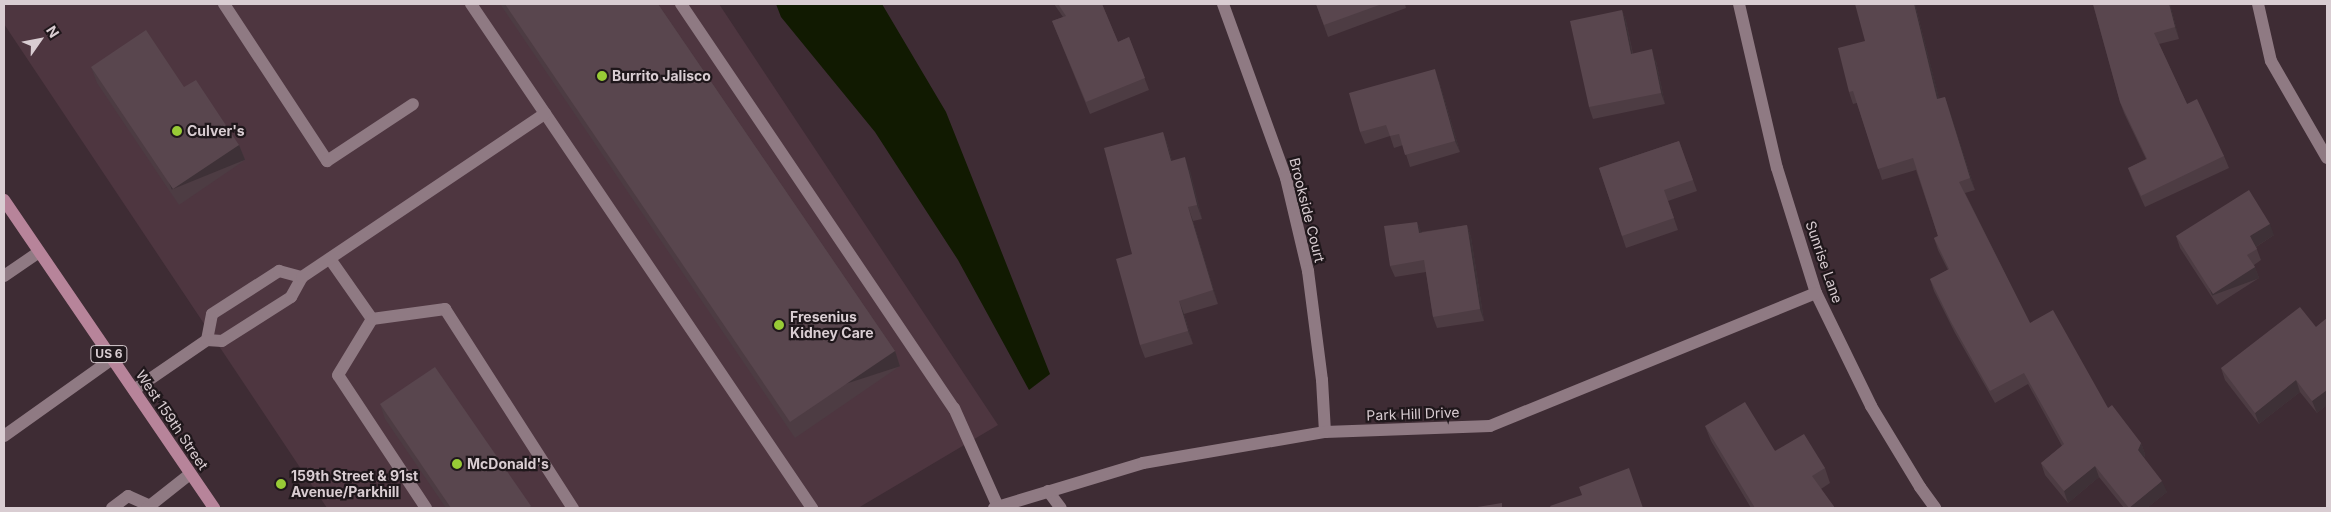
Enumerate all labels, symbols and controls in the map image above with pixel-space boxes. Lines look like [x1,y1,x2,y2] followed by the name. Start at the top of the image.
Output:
[15,15,65,65] north arrow
[43,22,63,41] text: N
[612,68,711,84] place label: Burrito Jalisco
[596,70,608,82] marker: Burrito Jalisco
[187,123,245,139] place label: Culver's
[171,125,183,137] marker: Culver's
[1286,156,1328,264] street label: Brookside Court
[1802,219,1846,305] street label: Sunrise Lane
[790,309,874,342] place label: Fresenius Kidney Care
[772,318,786,332] marker: Fresenius Kidney Care
[90,344,128,364] road number: US 6
[132,367,212,473] street label: West 159th Street
[1366,404,1460,424] street label: Park Hill Drive
[467,456,549,472] place label: McDonald's
[451,458,463,470] marker: McDonald's
[291,468,418,501] place label: 159th Street & 91st Avenue/Parkhill
[275,478,287,490] marker: 159th Street & 91st Avenue/Parkhill

